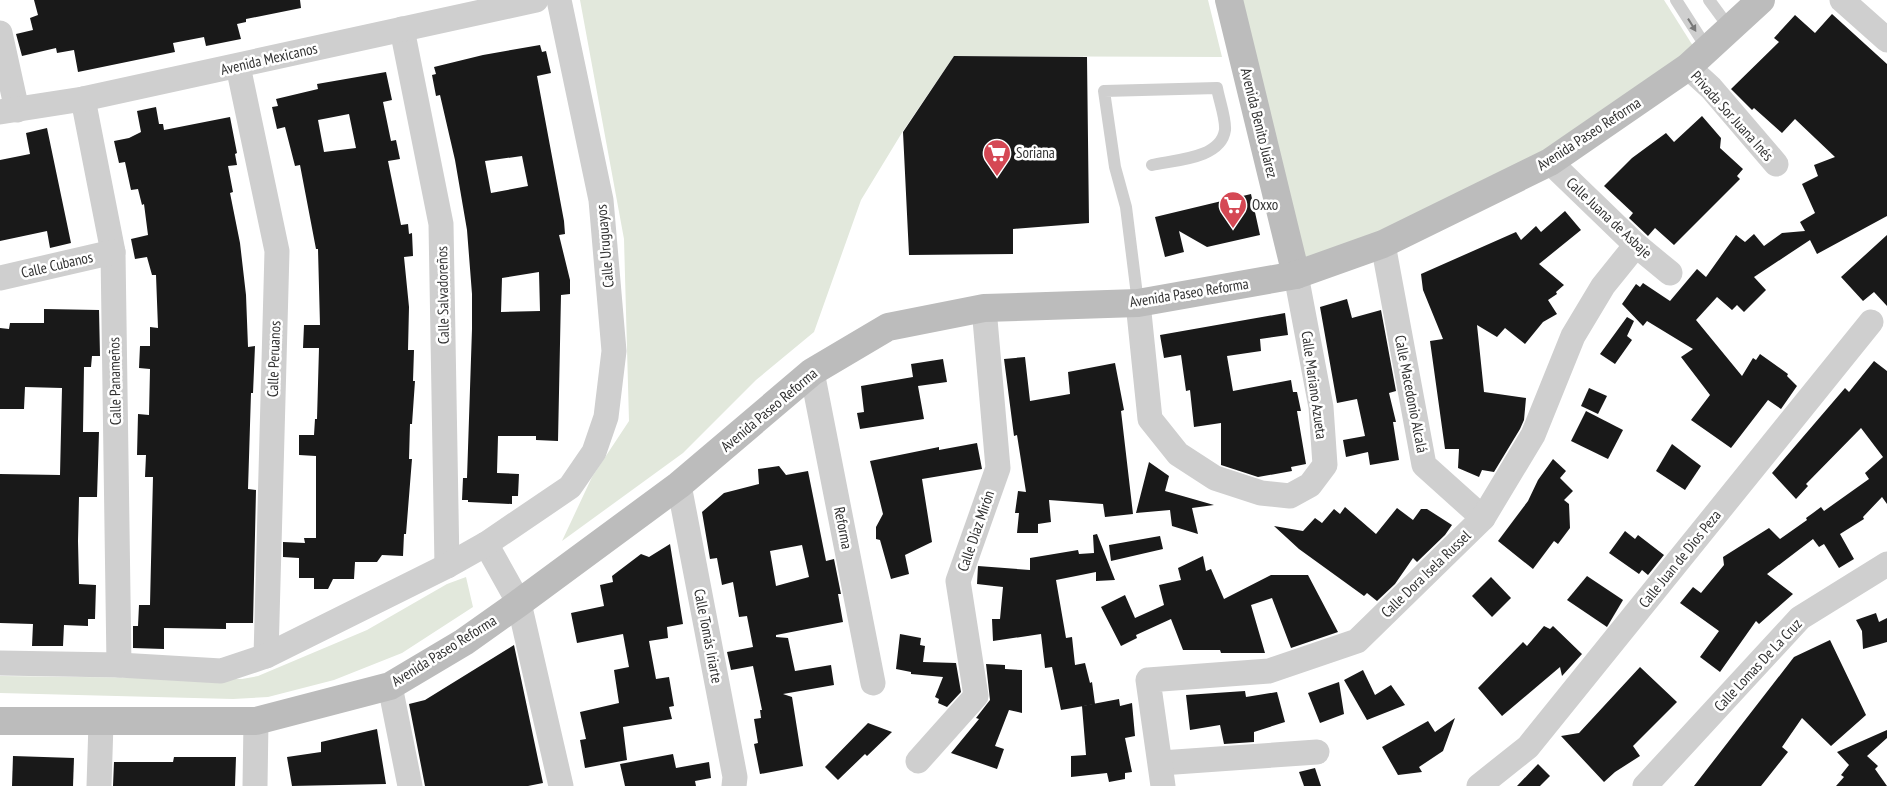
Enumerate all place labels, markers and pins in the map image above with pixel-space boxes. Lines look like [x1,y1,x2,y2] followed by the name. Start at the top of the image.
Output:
[982,138,1012,177] supermarket icon: Soriana
[1016,143,1055,162] place label: Soriana
[1218,190,1248,229] supermarket icon: Oxxo
[1252,195,1278,214] place label: Oxxo

